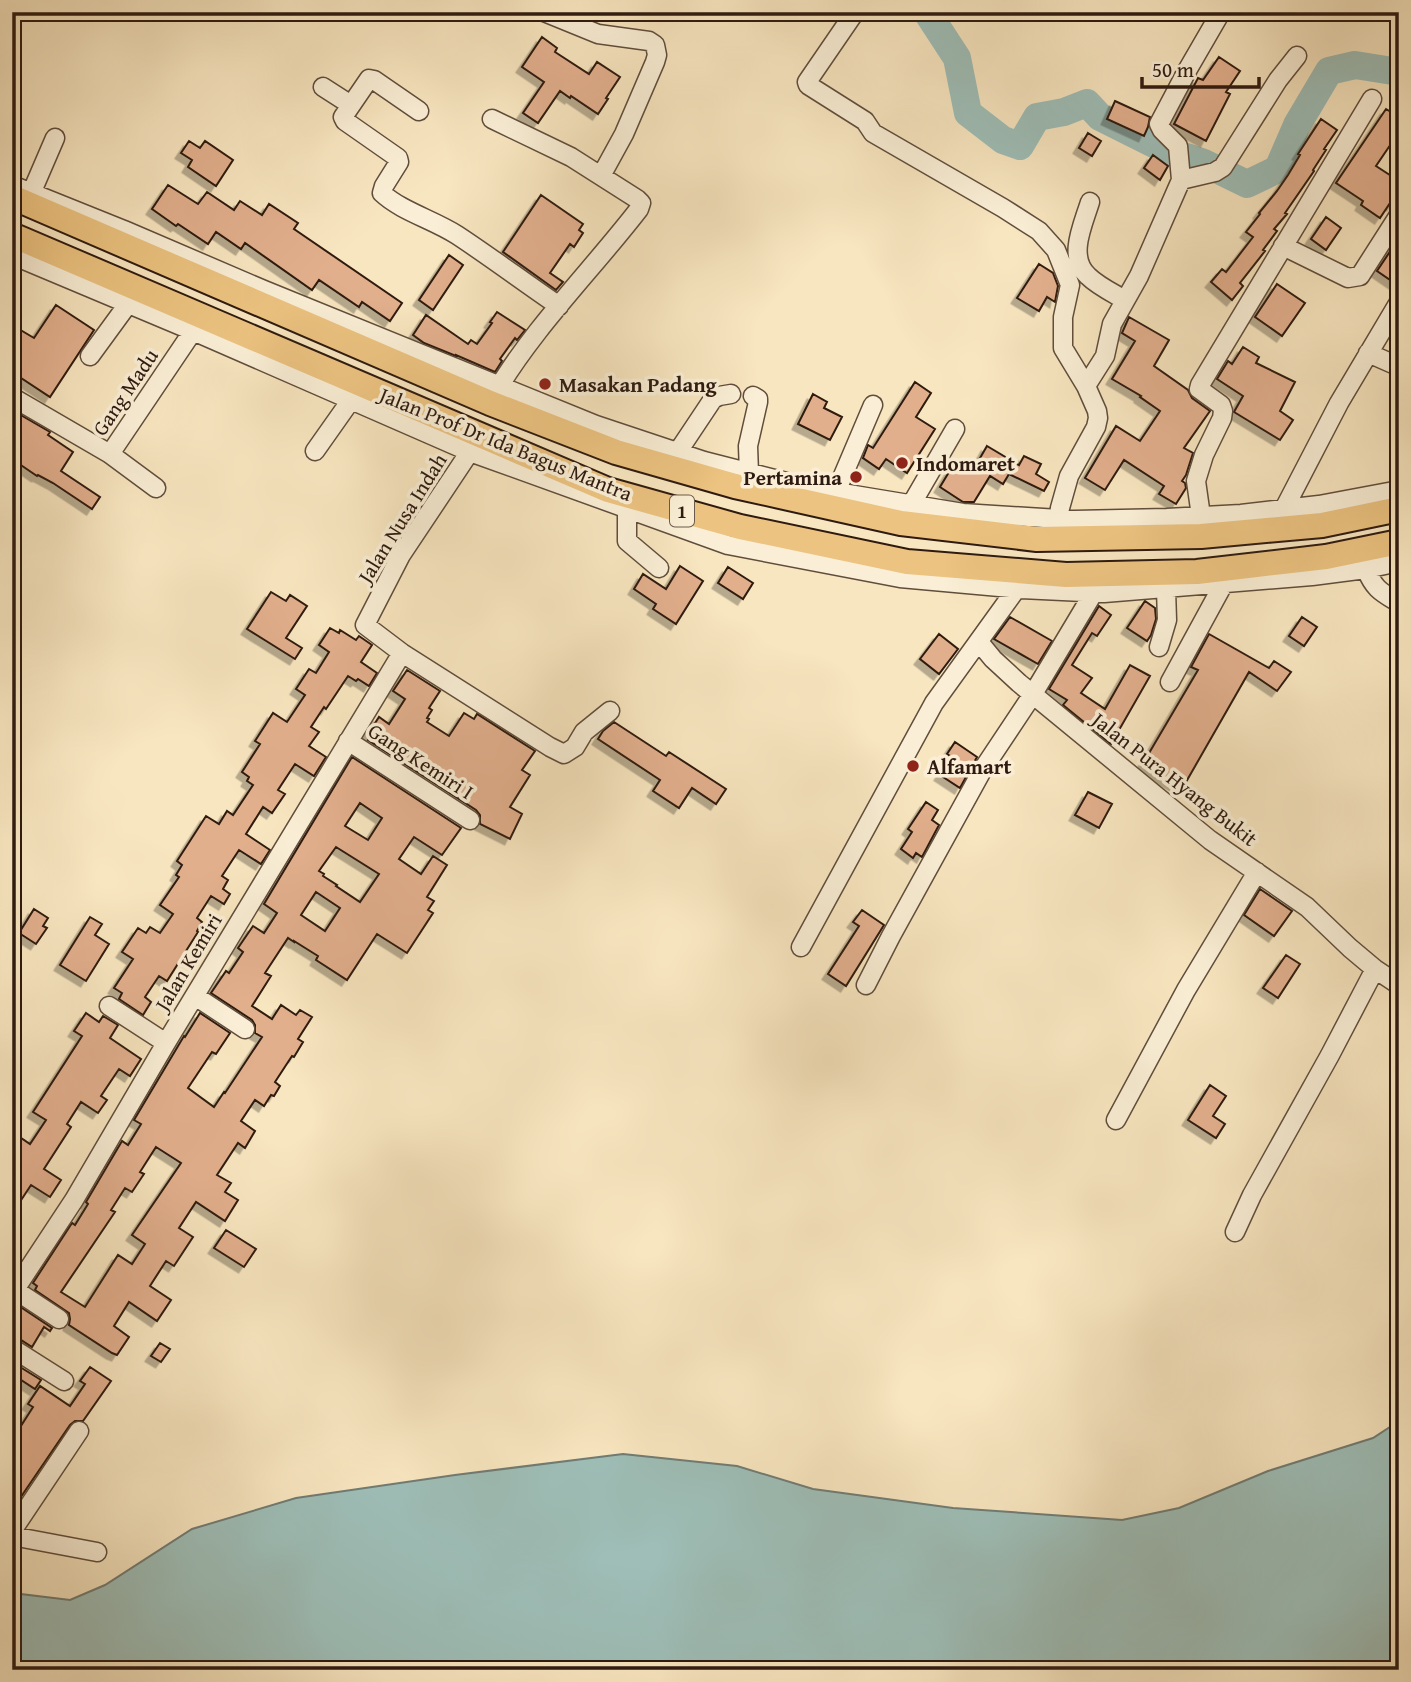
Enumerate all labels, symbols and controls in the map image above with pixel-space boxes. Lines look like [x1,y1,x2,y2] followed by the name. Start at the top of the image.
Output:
[1142,46,1259,90] scale bar
[1152,54,1194,85] text: 50 m
[85,342,166,442] street label: Gang Madu
[559,369,718,400] place label: Masakan Padang
[537,376,553,392] marker: Masakan Padang
[372,378,637,509] street label: Jalan Prof Dr Ida Bagus Mantra
[348,447,454,591] street label: Jalan Nusa Indah
[916,448,1015,479] place label: Indomaret
[894,455,910,471] marker: Indomaret
[743,462,842,493] place label: Pertamina
[848,469,864,485] marker: Pertamina
[670,496,694,526] road number: 1
[1083,703,1265,854] street label: Jalan Pura Hyang Bukit
[362,715,480,807] street label: Gang Kemiri I
[927,751,1011,782] place label: Alfamart
[905,758,921,774] marker: Alfamart
[145,907,229,1019] street label: Jalan Kemiri

